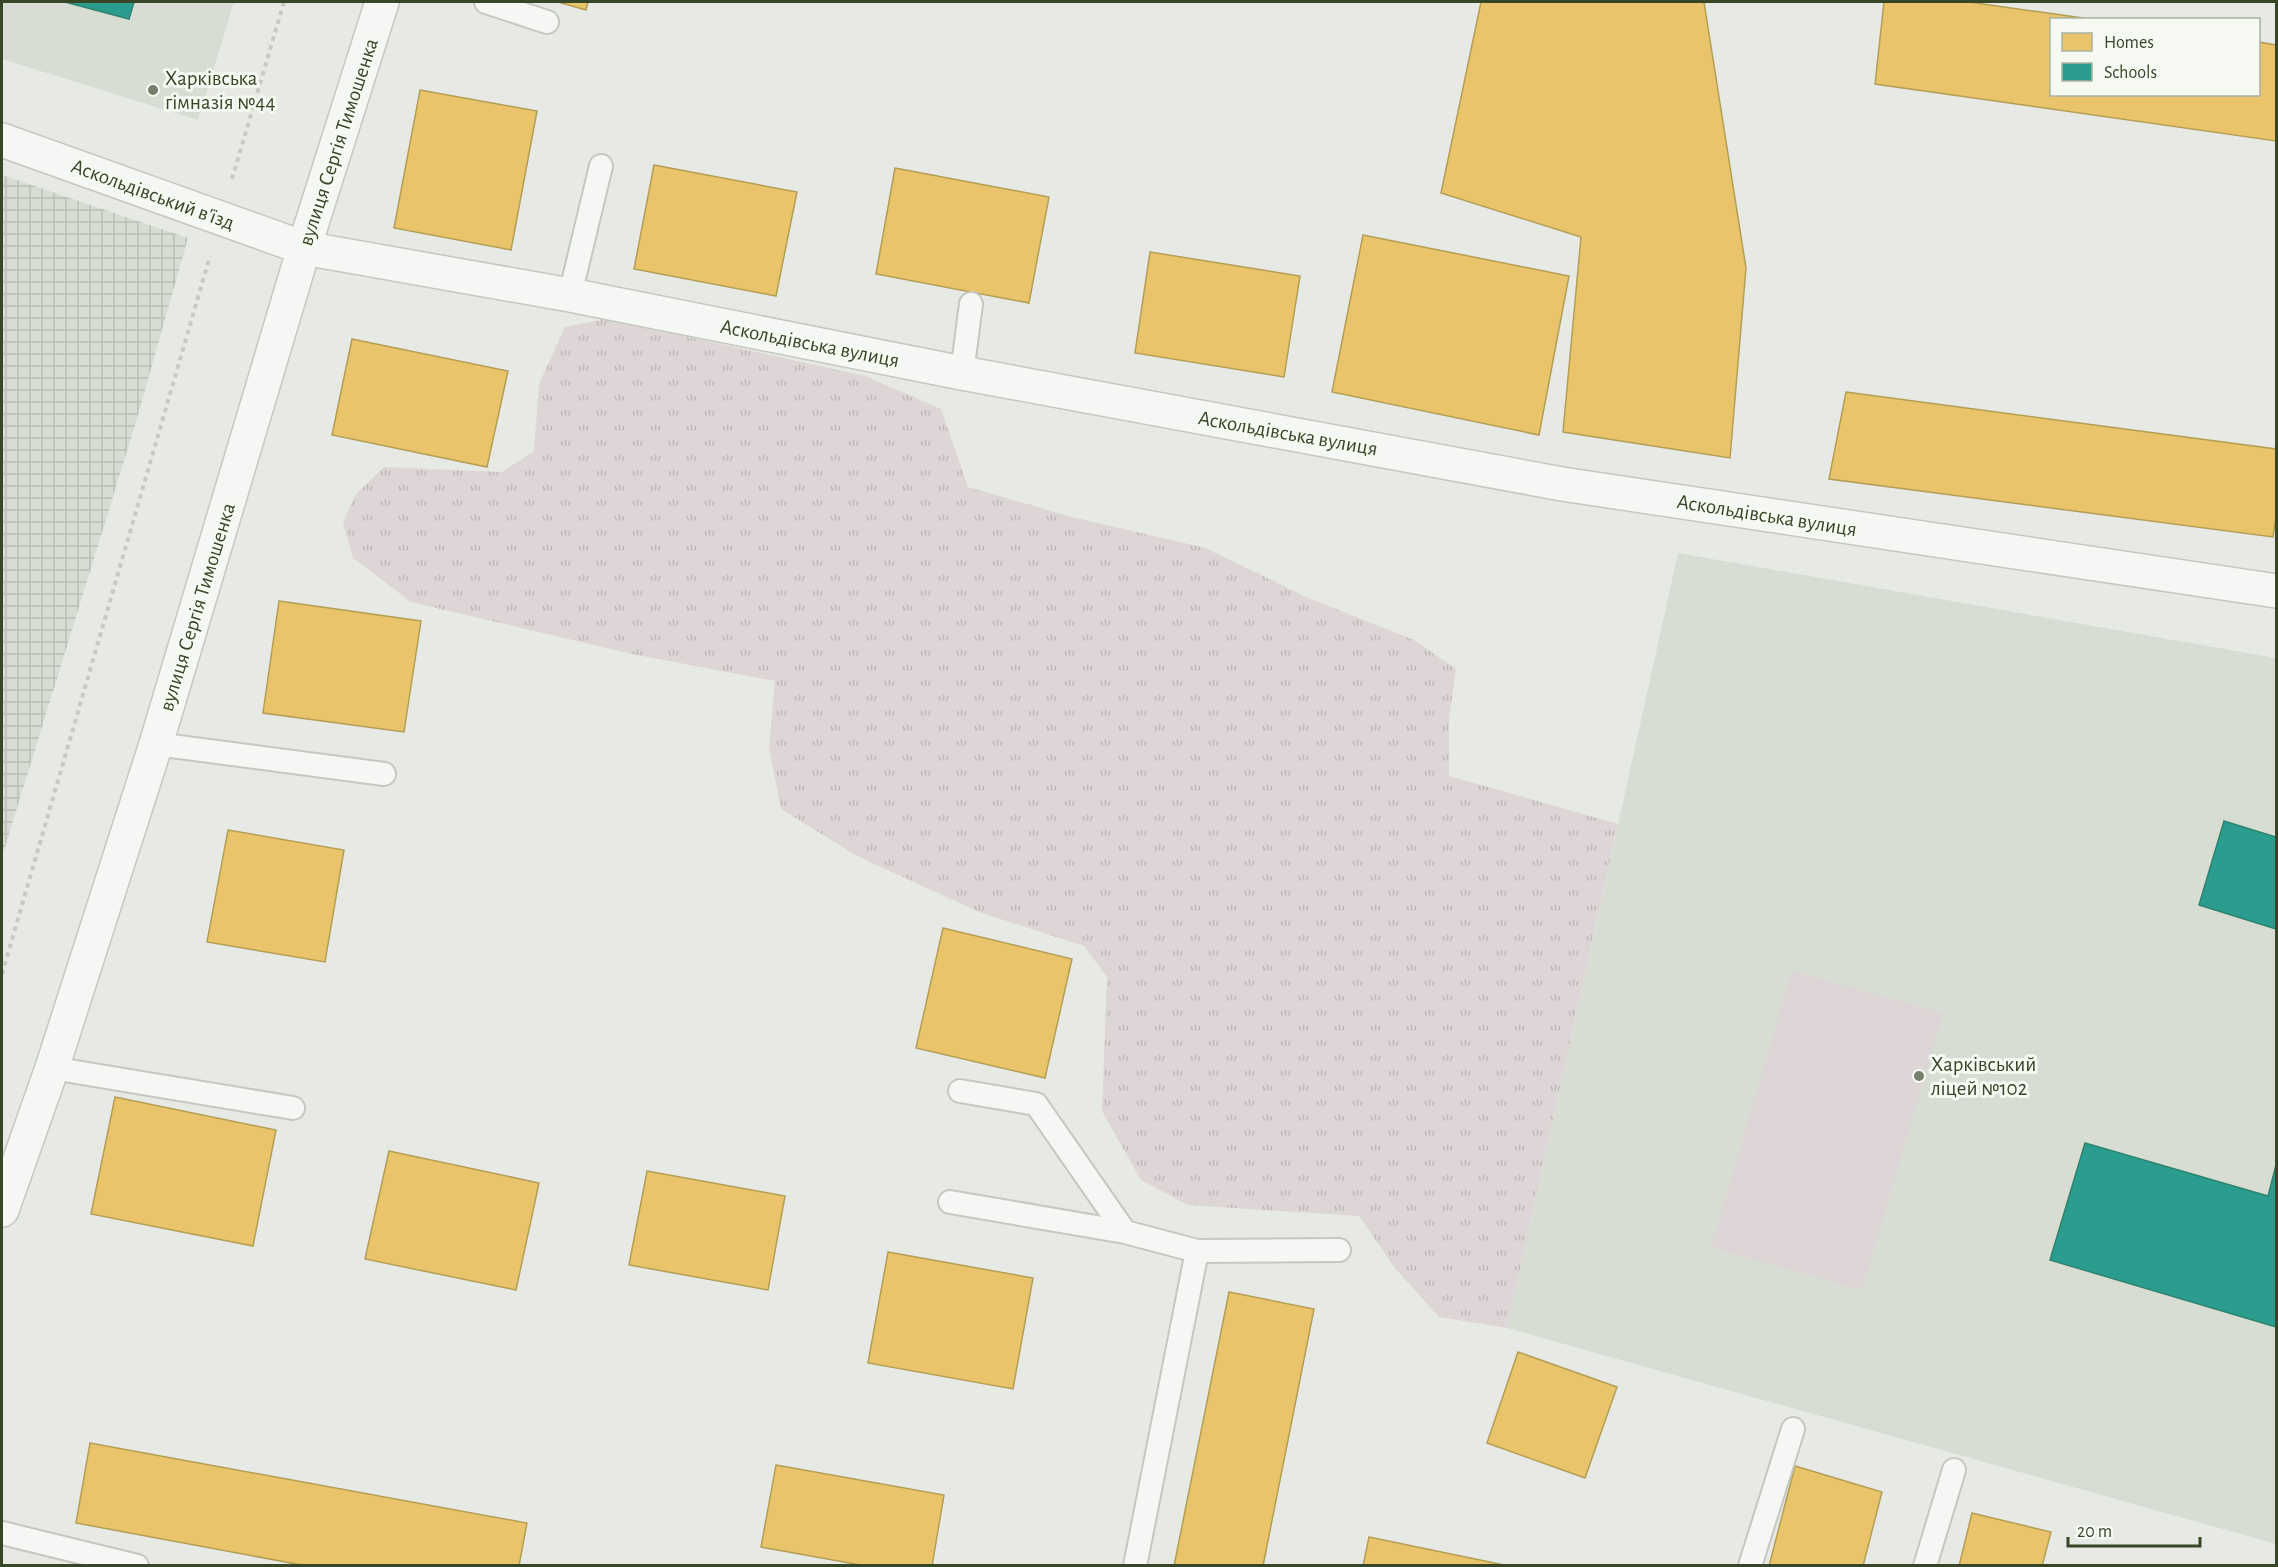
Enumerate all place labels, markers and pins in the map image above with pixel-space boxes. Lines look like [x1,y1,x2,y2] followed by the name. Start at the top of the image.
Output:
[165,68,276,113] place label: Харківська гімназія №44
[146,83,160,97] marker: Харківська гімназія №44
[1931,1054,2036,1099] place label: Харківський ліцей №102
[1912,1069,1926,1083] marker: Харківський ліцей №102

